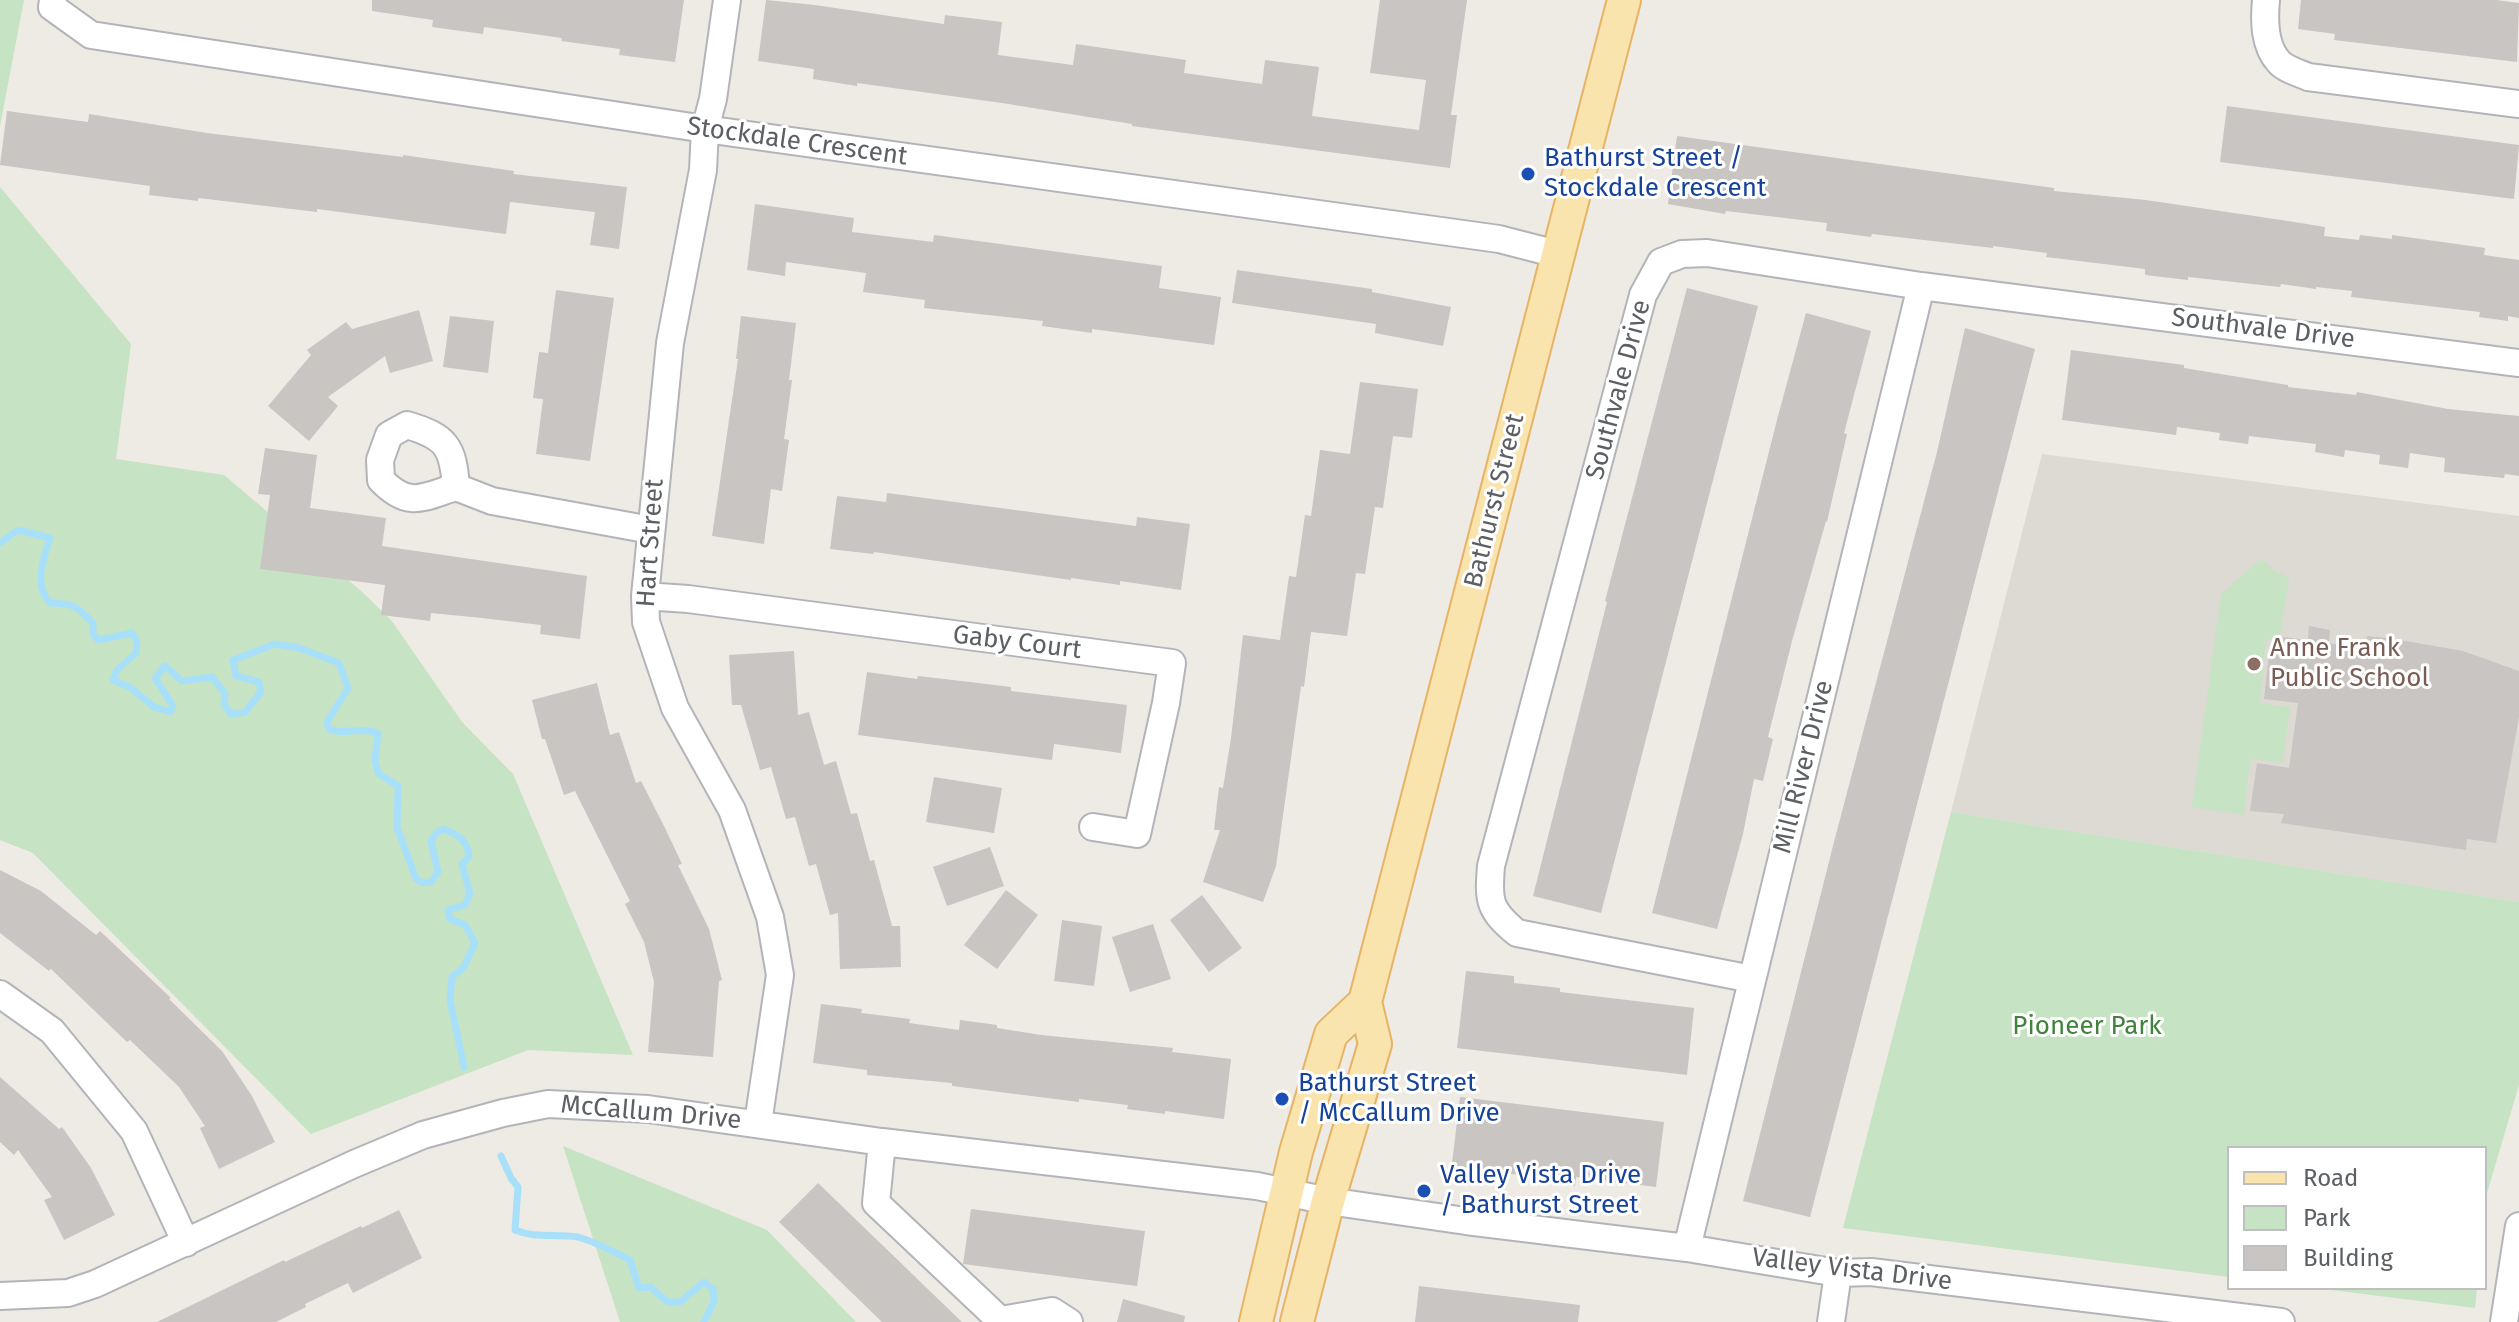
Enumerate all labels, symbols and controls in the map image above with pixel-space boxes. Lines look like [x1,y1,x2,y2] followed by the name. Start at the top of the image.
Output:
[685,111,909,173] street label: Stockdale Crescent
[1544,143,1766,204] place label: Bathurst Street / Stockdale Crescent
[1519,165,1537,183] marker: Bathurst Street / Stockdale Crescent
[1580,297,1658,483] street label: Southvale Drive
[2169,302,2357,356] street label: Southvale Drive
[1458,411,1532,591] street label: Bathurst Street
[631,478,671,608] street label: Hart Street
[951,620,1083,666] street label: Gaby Court
[2270,633,2429,694] place label: Anne Frank Public School
[2245,655,2263,673] marker: Anne Frank Public School
[1767,677,1841,857] street label: Mill River Drive
[2012,1011,2162,1043] park label: Pioneer Park
[1298,1068,1500,1130] place label: Bathurst Street / McCallum Drive
[559,1090,743,1136] street label: McCallum Drive
[1273,1090,1291,1108] marker: Bathurst Street / McCallum Drive
[2227,1146,2487,1290] legend
[1440,1160,1641,1222] place label: Valley Vista Drive / Bathurst Street
[2303,1164,2358,1192] text: Road
[1415,1182,1433,1200] marker: Valley Vista Drive / Bathurst Street
[2303,1204,2350,1232] text: Park
[1750,1242,1954,1298] street label: Valley Vista Drive
[2303,1244,2393,1272] text: Building

